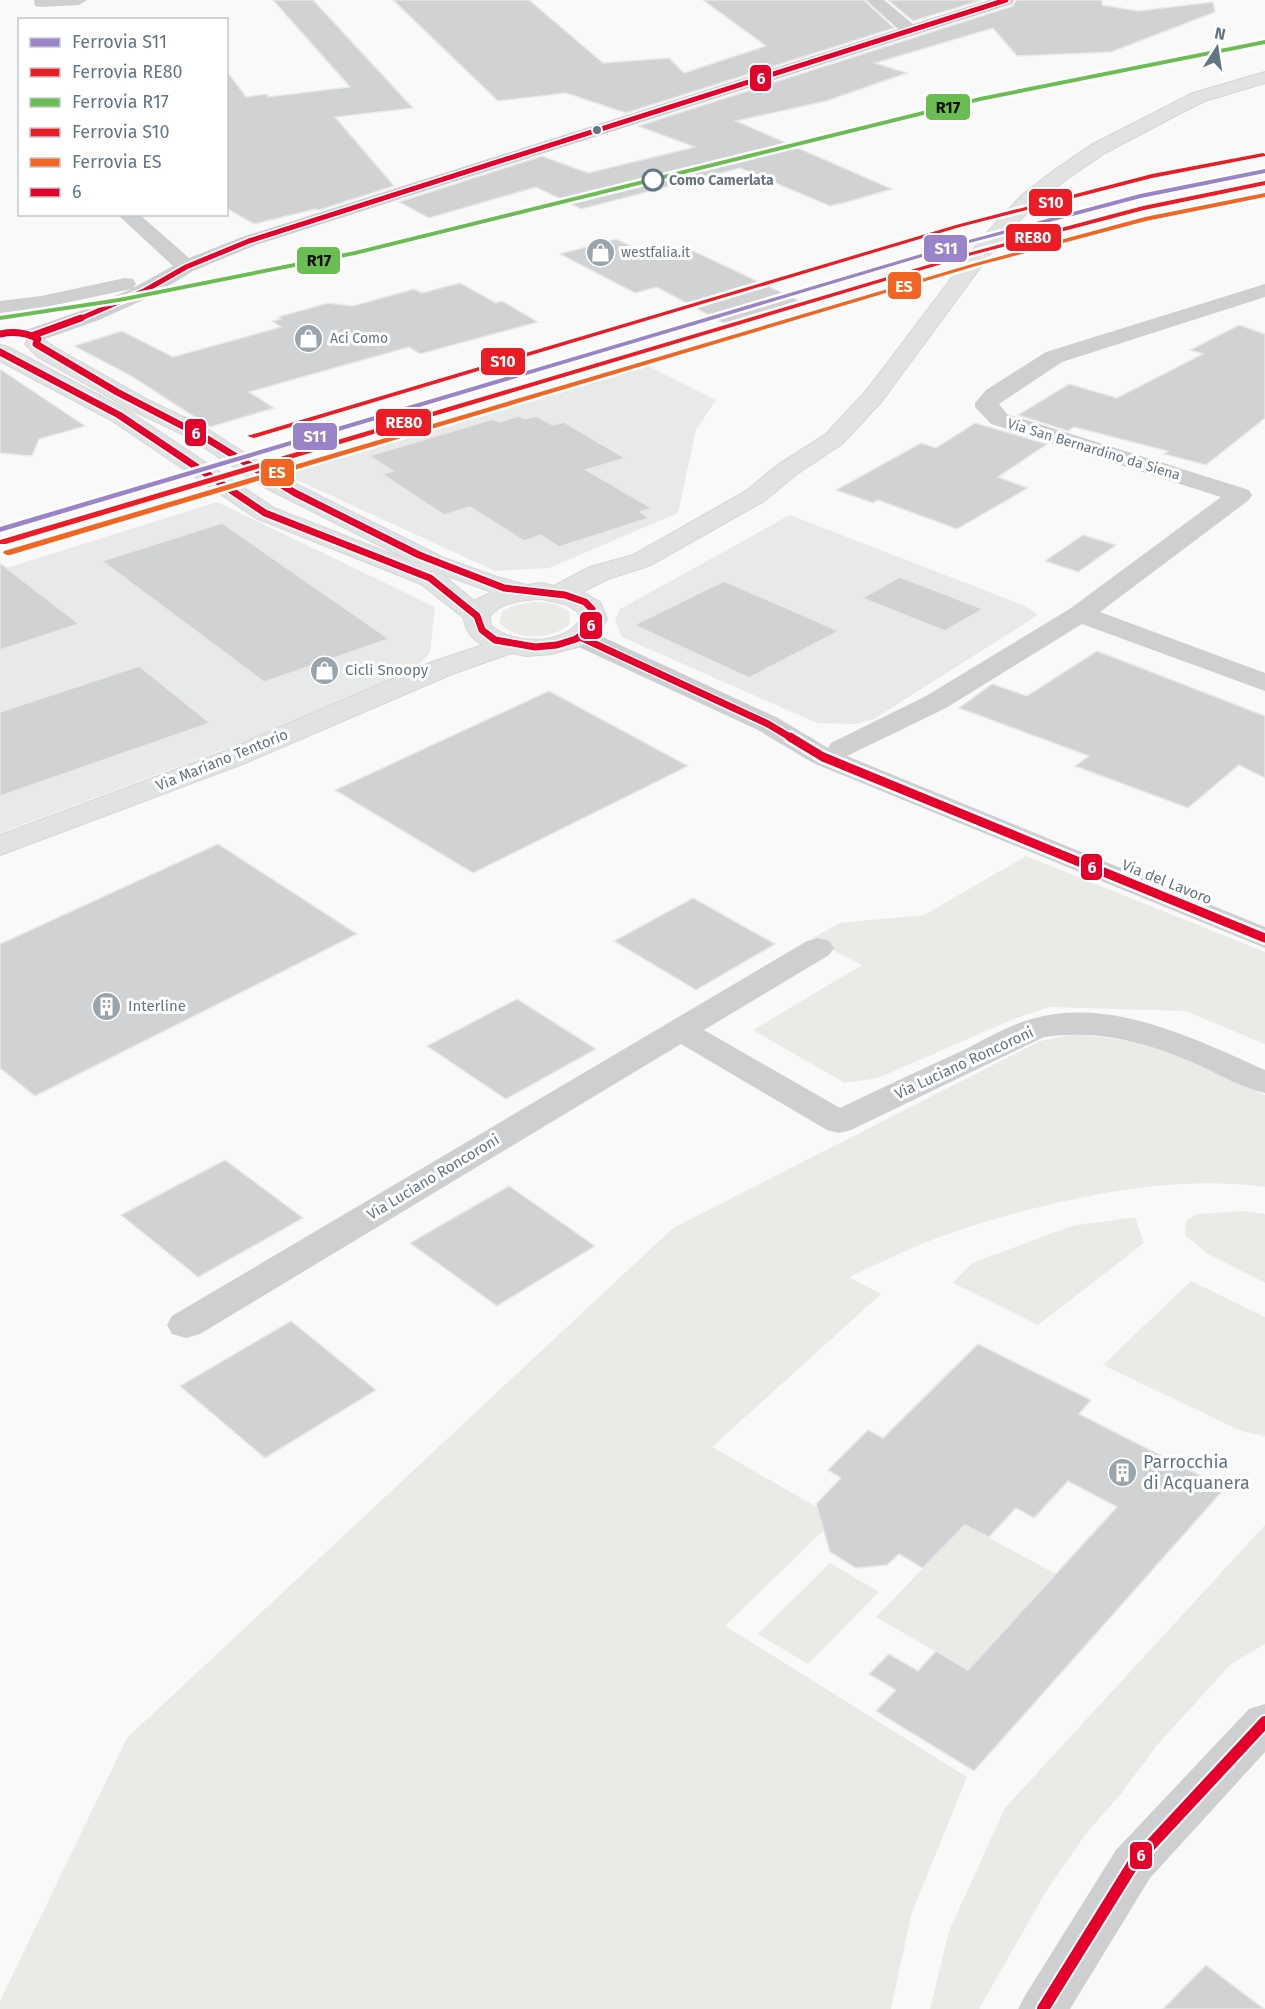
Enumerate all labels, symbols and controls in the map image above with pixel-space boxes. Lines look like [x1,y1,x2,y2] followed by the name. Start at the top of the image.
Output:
[18,18,228,216] legend
[1187,18,1247,78] north arrow
[1213,23,1227,44] text: N
[72,31,167,53] text: Ferrovia S11
[72,61,183,83] text: Ferrovia RE80
[749,64,772,92] line badge: 6
[756,69,766,88] text: 6
[72,91,169,113] text: Ferrovia R17
[925,93,971,121] line badge: R17
[936,98,961,117] text: R17
[72,121,169,143] text: Ferrovia S10
[591,124,603,136] unlabelled marker
[72,151,162,173] text: Ferrovia ES
[642,169,664,191] marker: Como Camerlata
[669,172,774,189] place label: Como Camerlata
[72,181,82,203] text: 6
[1028,188,1073,217] line badge: S10
[1038,193,1064,212] text: S10
[1005,223,1062,252] line badge: RE80
[1015,228,1051,247] text: RE80
[923,234,968,263] line badge: S11
[584,236,616,268] shop icon: westfalia.it
[934,239,958,258] text: S11
[621,244,691,261] place label: westfalia.it
[296,246,341,275] line badge: R17
[307,251,332,270] text: R17
[887,271,922,300] line badge: ES
[895,277,913,296] text: ES
[293,322,325,354] shop icon: Aci Como
[330,330,388,347] place label: Aci Como
[480,347,526,376] line badge: S10
[490,352,516,371] text: S10
[375,408,432,437] line badge: RE80
[386,413,422,432] text: RE80
[1005,415,1182,484] street label: Via San Bernardino da Siena
[184,418,207,447] line badge: 6
[292,422,338,451] line badge: S11
[191,424,201,443] text: 6
[303,427,327,446] text: S11
[260,458,295,487] line badge: ES
[268,463,286,482] text: ES
[579,611,603,640] line badge: 6
[586,616,596,635] text: 6
[308,654,340,686] shop icon: Cicli Snoopy
[345,661,429,679] place label: Cicli Snoopy
[153,725,291,795] street label: Via Mariano Tentorio
[1080,853,1103,881] line badge: 6
[1119,856,1215,908] street label: Via del Lavoro
[1087,858,1097,877] text: 6
[91,990,123,1022] building icon: Interline
[128,997,186,1015] place label: Interline
[892,1023,1036,1103] street label: Via Luciano Roncoroni
[364,1130,502,1224] street label: Via Luciano Roncoroni
[1143,1451,1250,1494] place label: Parrocchia di Acquanera
[1106,1456,1138,1488] building icon: Parrocchia di Acquanera
[1129,1841,1153,1870] line badge: 6
[1136,1846,1146,1865] text: 6

